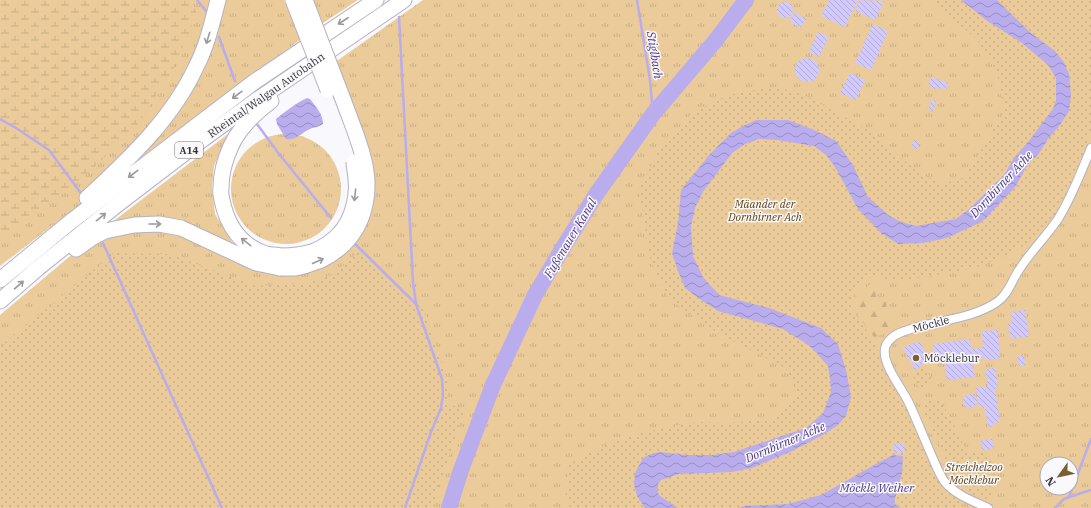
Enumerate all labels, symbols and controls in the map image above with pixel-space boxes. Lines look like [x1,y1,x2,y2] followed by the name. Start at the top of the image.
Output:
[338,17,349,26] one-way arrow
[644,29,666,80] water label: Stiglbach
[204,31,211,44] one-way arrow
[205,49,327,141] street label: Rheintal/Walgau Autobahn
[231,91,242,99] one-way arrow
[175,142,203,158] road number: A14
[966,147,1036,221] water label: Dornbirner Ache
[127,169,138,178] one-way arrow
[351,189,359,202] one-way arrow
[540,195,600,281] water label: Fußenauer Kanal
[727,197,802,224] park label: Mäander der Dornbirner Ach
[96,213,107,222] one-way arrow
[148,220,161,228] one-way arrow
[240,238,251,246] one-way arrow
[311,257,323,264] one-way arrow
[14,280,24,289] one-way arrow
[911,312,951,336] street label: Möckle
[924,351,980,365] place label: Möcklebur
[911,353,921,363] marker: Möcklebur
[742,418,828,466] water label: Dornbirner Ache
[1039,456,1079,496] north arrow
[944,460,1003,487] park label: Streichelzoo Möcklebur
[1042,474,1059,489] text: N
[839,480,915,495] water label: Möckle Weiher

